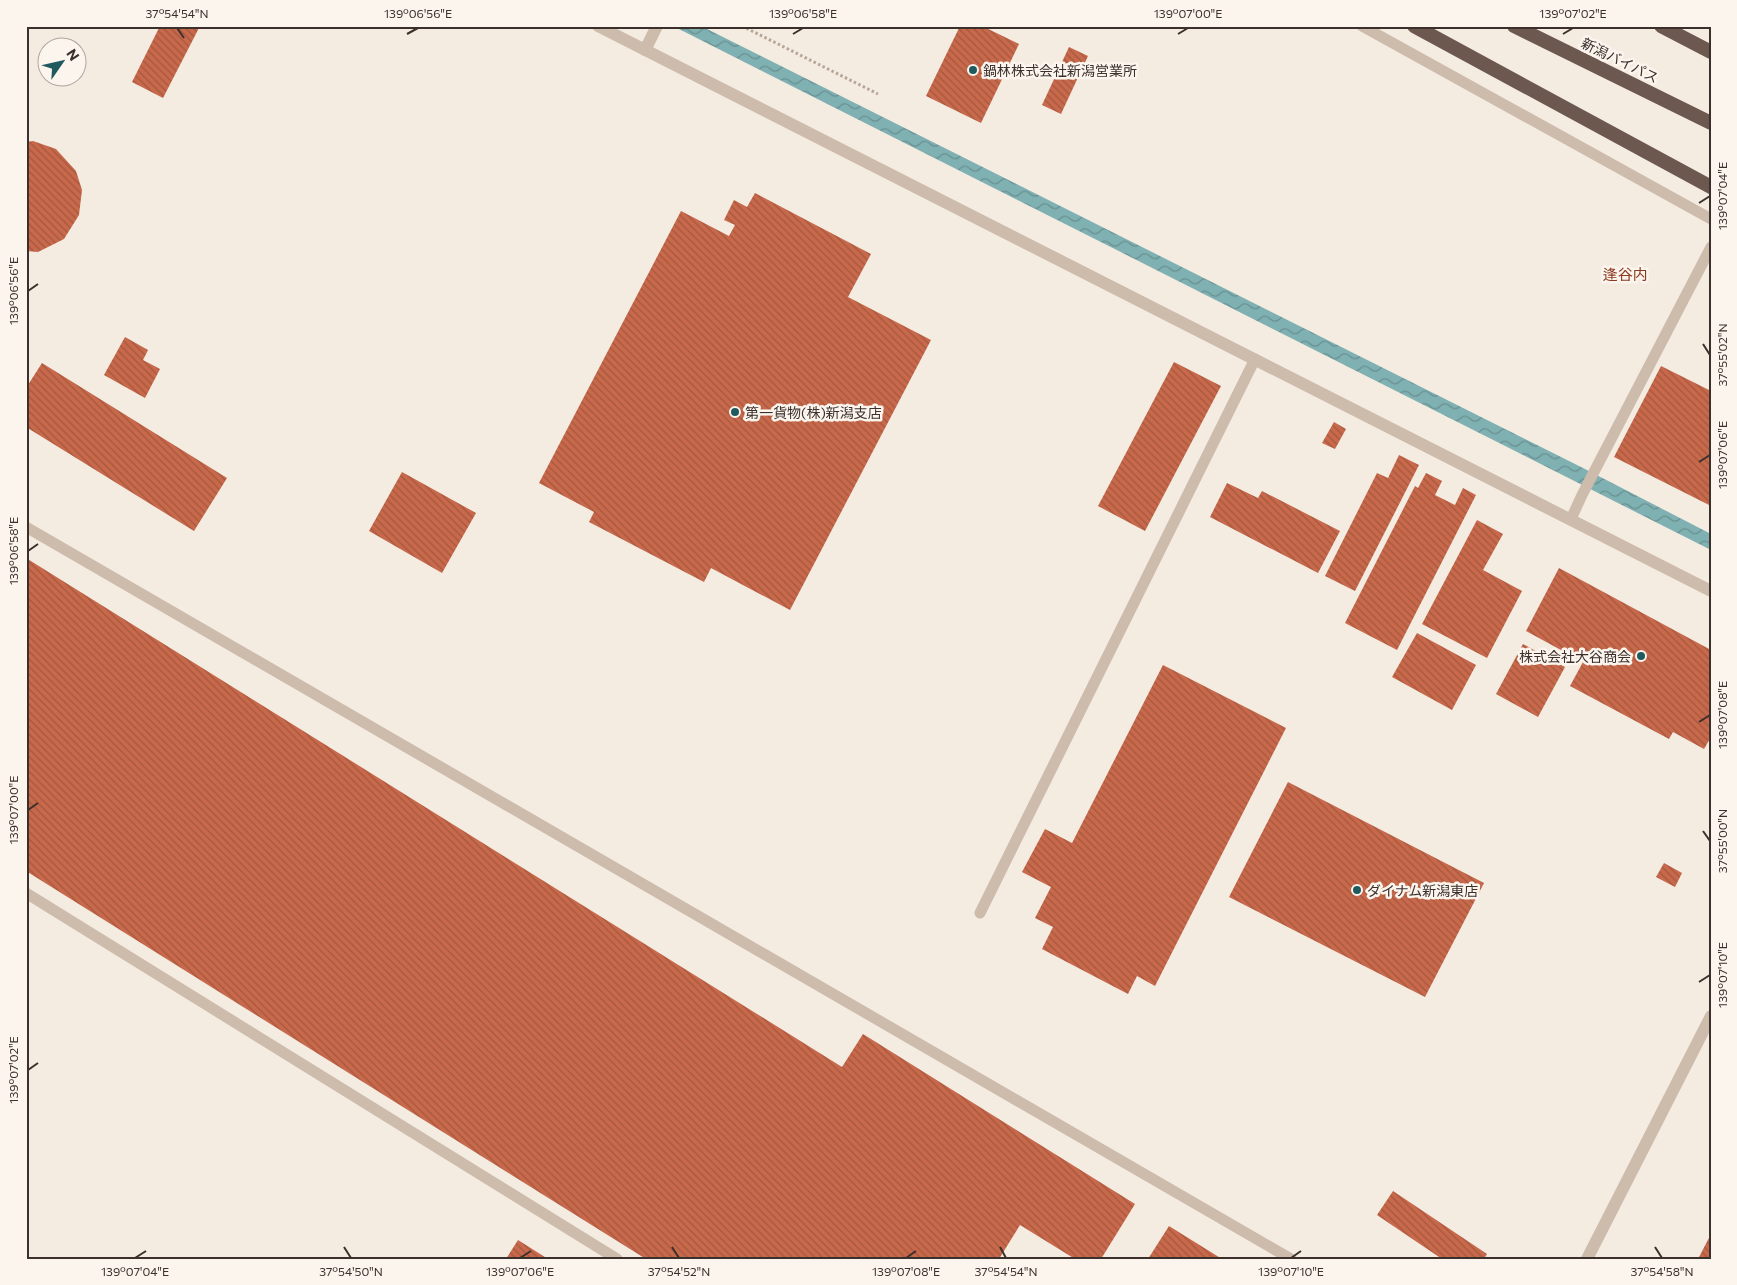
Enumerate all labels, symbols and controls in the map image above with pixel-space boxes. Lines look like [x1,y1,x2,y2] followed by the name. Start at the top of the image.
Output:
[146,6,209,20] text: 37°54'54"N
[384,6,452,20] text: 139°06'56"E
[769,6,837,20] text: 139°06'58"E
[1154,6,1222,20] text: 139°07'00"E
[1539,6,1607,20] text: 139°07'02"E
[1579,34,1661,86] street label: 新潟バイパス
[38,38,88,88] north arrow
[63,45,83,64] text: N
[983,62,1137,79] place label: 鍋林株式会社新潟営業所
[967,64,979,76] marker: 鍋林株式会社新潟営業所
[1715,162,1729,230] text: 139°07'04"E
[6,257,20,325] text: 139°06'56"E
[1602,265,1648,283] district label: 逢谷内
[1715,323,1729,387] text: 37°55'02"N
[745,404,882,421] place label: 第一貨物(株)新潟支店
[729,406,741,418] marker: 第一貨物(株)新潟支店
[1715,421,1729,489] text: 139°07'06"E
[6,517,20,585] text: 139°06'58"E
[1519,648,1631,665] place label: 株式会社大谷商会
[1635,650,1647,662] marker: 株式会社大谷商会
[1715,681,1729,749] text: 139°07'08"E
[6,776,20,844] text: 139°07'00"E
[1715,809,1729,873] text: 37°55'00"N
[1367,882,1478,899] place label: ダイナム新潟東店
[1351,884,1363,896] marker: ダイナム新潟東店
[1715,942,1729,1008] text: 139°07'10"E
[6,1036,20,1104] text: 139°07'02"E
[101,1264,169,1278] text: 139°07'04"E
[319,1264,383,1278] text: 37°54'50"N
[486,1264,554,1278] text: 139°07'06"E
[648,1264,710,1278] text: 37°54'52"N
[872,1264,940,1278] text: 139°07'08"E
[975,1264,1038,1278] text: 37°54'54"N
[1258,1264,1324,1278] text: 139°07'10"E
[1630,1264,1694,1278] text: 37°54'58"N

